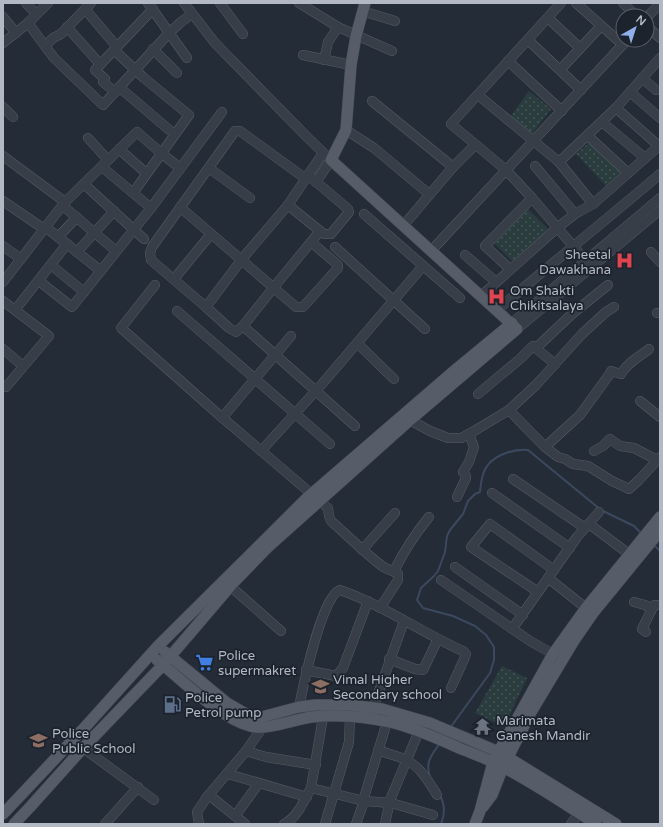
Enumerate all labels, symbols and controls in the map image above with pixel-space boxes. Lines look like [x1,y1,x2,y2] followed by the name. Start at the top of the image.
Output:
[615,8,655,48] north arrow
[633,13,649,28] text: N
[539,247,611,278] place label: Sheetal Dawakhana
[614,251,634,271] hospital icon: Sheetal Dawakhana
[510,283,584,314] place label: Om Shakti Chikitsalaya
[487,287,507,307] hospital icon: Om Shakti Chikitsalaya
[218,648,296,679] place label: Police supermakret
[195,652,215,672] supermarket icon: Police supermakret
[333,672,442,703] place label: Vimal Higher Secondary school
[310,676,330,696] school or university icon: Vimal Higher Secondary school
[185,690,261,721] place label: Police Petrol pump
[162,694,182,714] fuel station icon: Police Petrol pump
[496,713,590,744] place label: Marimata Ganesh Mandir
[473,717,493,737] temple icon: Marimata Ganesh Mandir
[52,726,135,757] place label: Police Public School
[29,730,49,750] school or university icon: Police Public School

